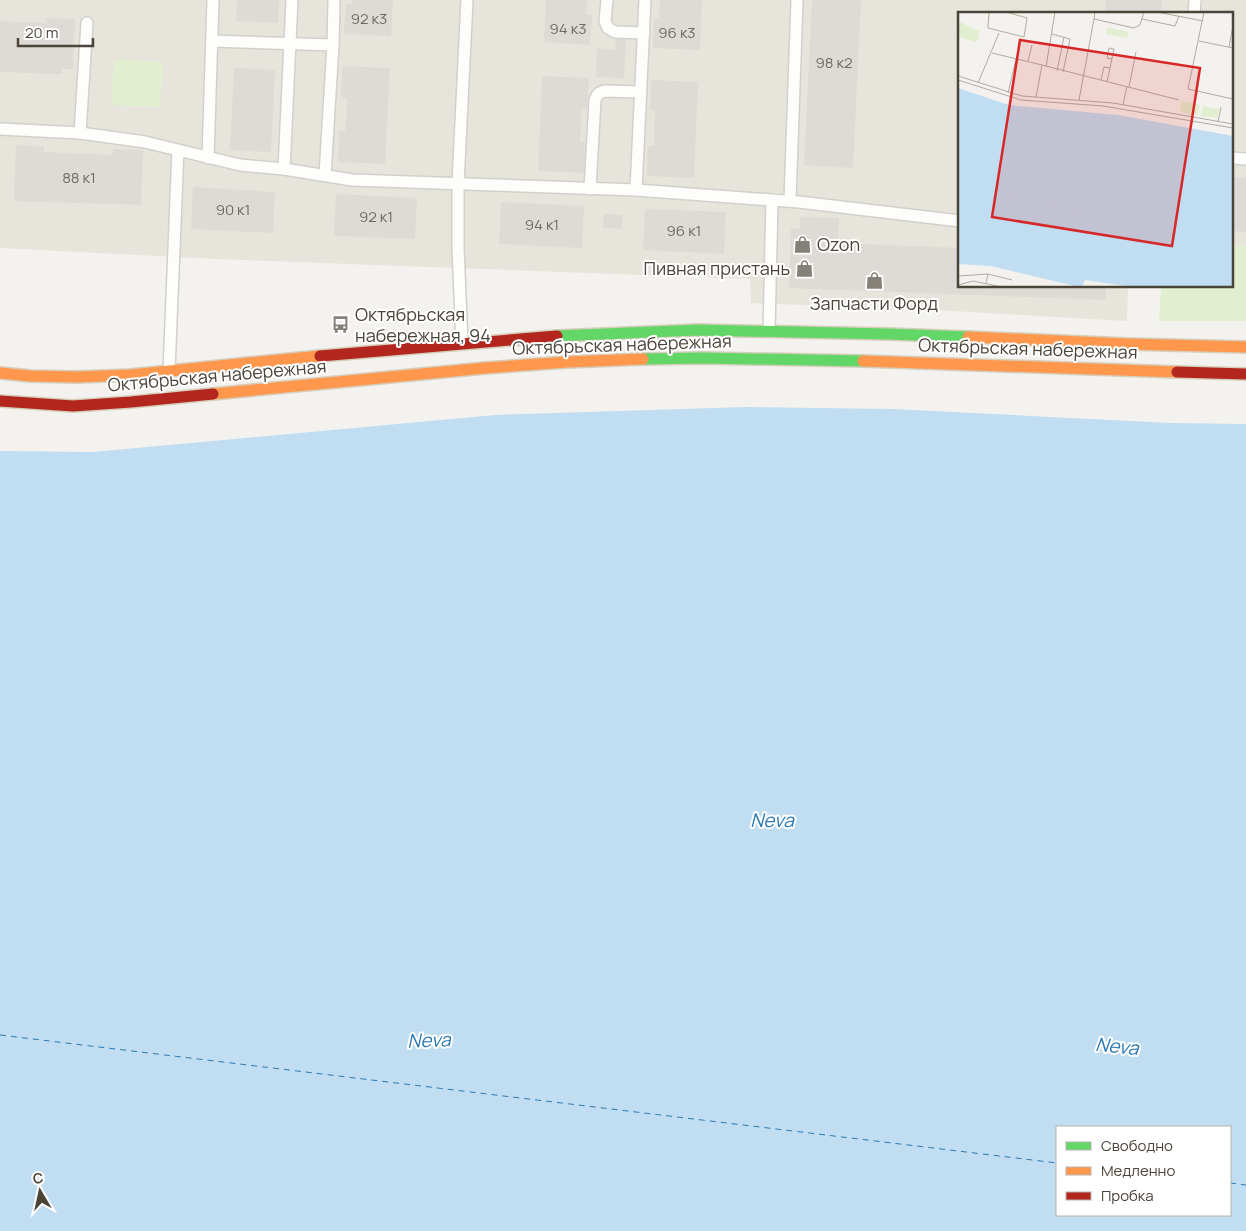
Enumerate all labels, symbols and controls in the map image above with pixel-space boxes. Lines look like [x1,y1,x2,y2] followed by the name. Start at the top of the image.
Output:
[351,8,387,29] house number: 92 к3
[958,12,1234,288] inset map
[18,15,92,47] scale bar
[550,18,586,39] house number: 94 к3
[25,22,58,43] text: 20 m
[658,22,696,43] house number: 96 к3
[815,52,853,73] house number: 98 к2
[62,167,96,188] house number: 88 к1
[216,199,250,220] house number: 90 к1
[359,206,393,227] house number: 92 к1
[525,214,559,235] house number: 94 к1
[667,220,701,241] house number: 96 к1
[817,232,860,256] place label: Ozon
[793,235,813,255] shop icon: Ozon
[644,256,790,280] place label: Пивная пристань
[794,259,814,279] shop icon: Пивная пристань
[864,271,884,291] shop icon: Запчасти Форд
[810,291,938,315] place label: Запчасти Форд
[355,302,491,347] place label: Октябрьская набережная, 94
[331,315,351,335] bus stop icon: Октябрьская набережная, 94
[512,328,732,360] street label: Октябрьская набережная
[918,332,1138,364] street label: Октябрьская набережная
[107,353,327,397] street label: Октябрьская набережная
[750,807,795,833] water label: Neva
[407,1026,453,1054] water label: Neva
[1094,1031,1141,1061] water label: Neva
[1056,1126,1231,1216] legend
[1101,1135,1173,1156] text: Свободно
[1101,1160,1175,1181] text: Медленно
[15,1166,65,1216] north arrow
[31,1167,44,1188] text: С
[1101,1185,1154,1206] text: Пробка

